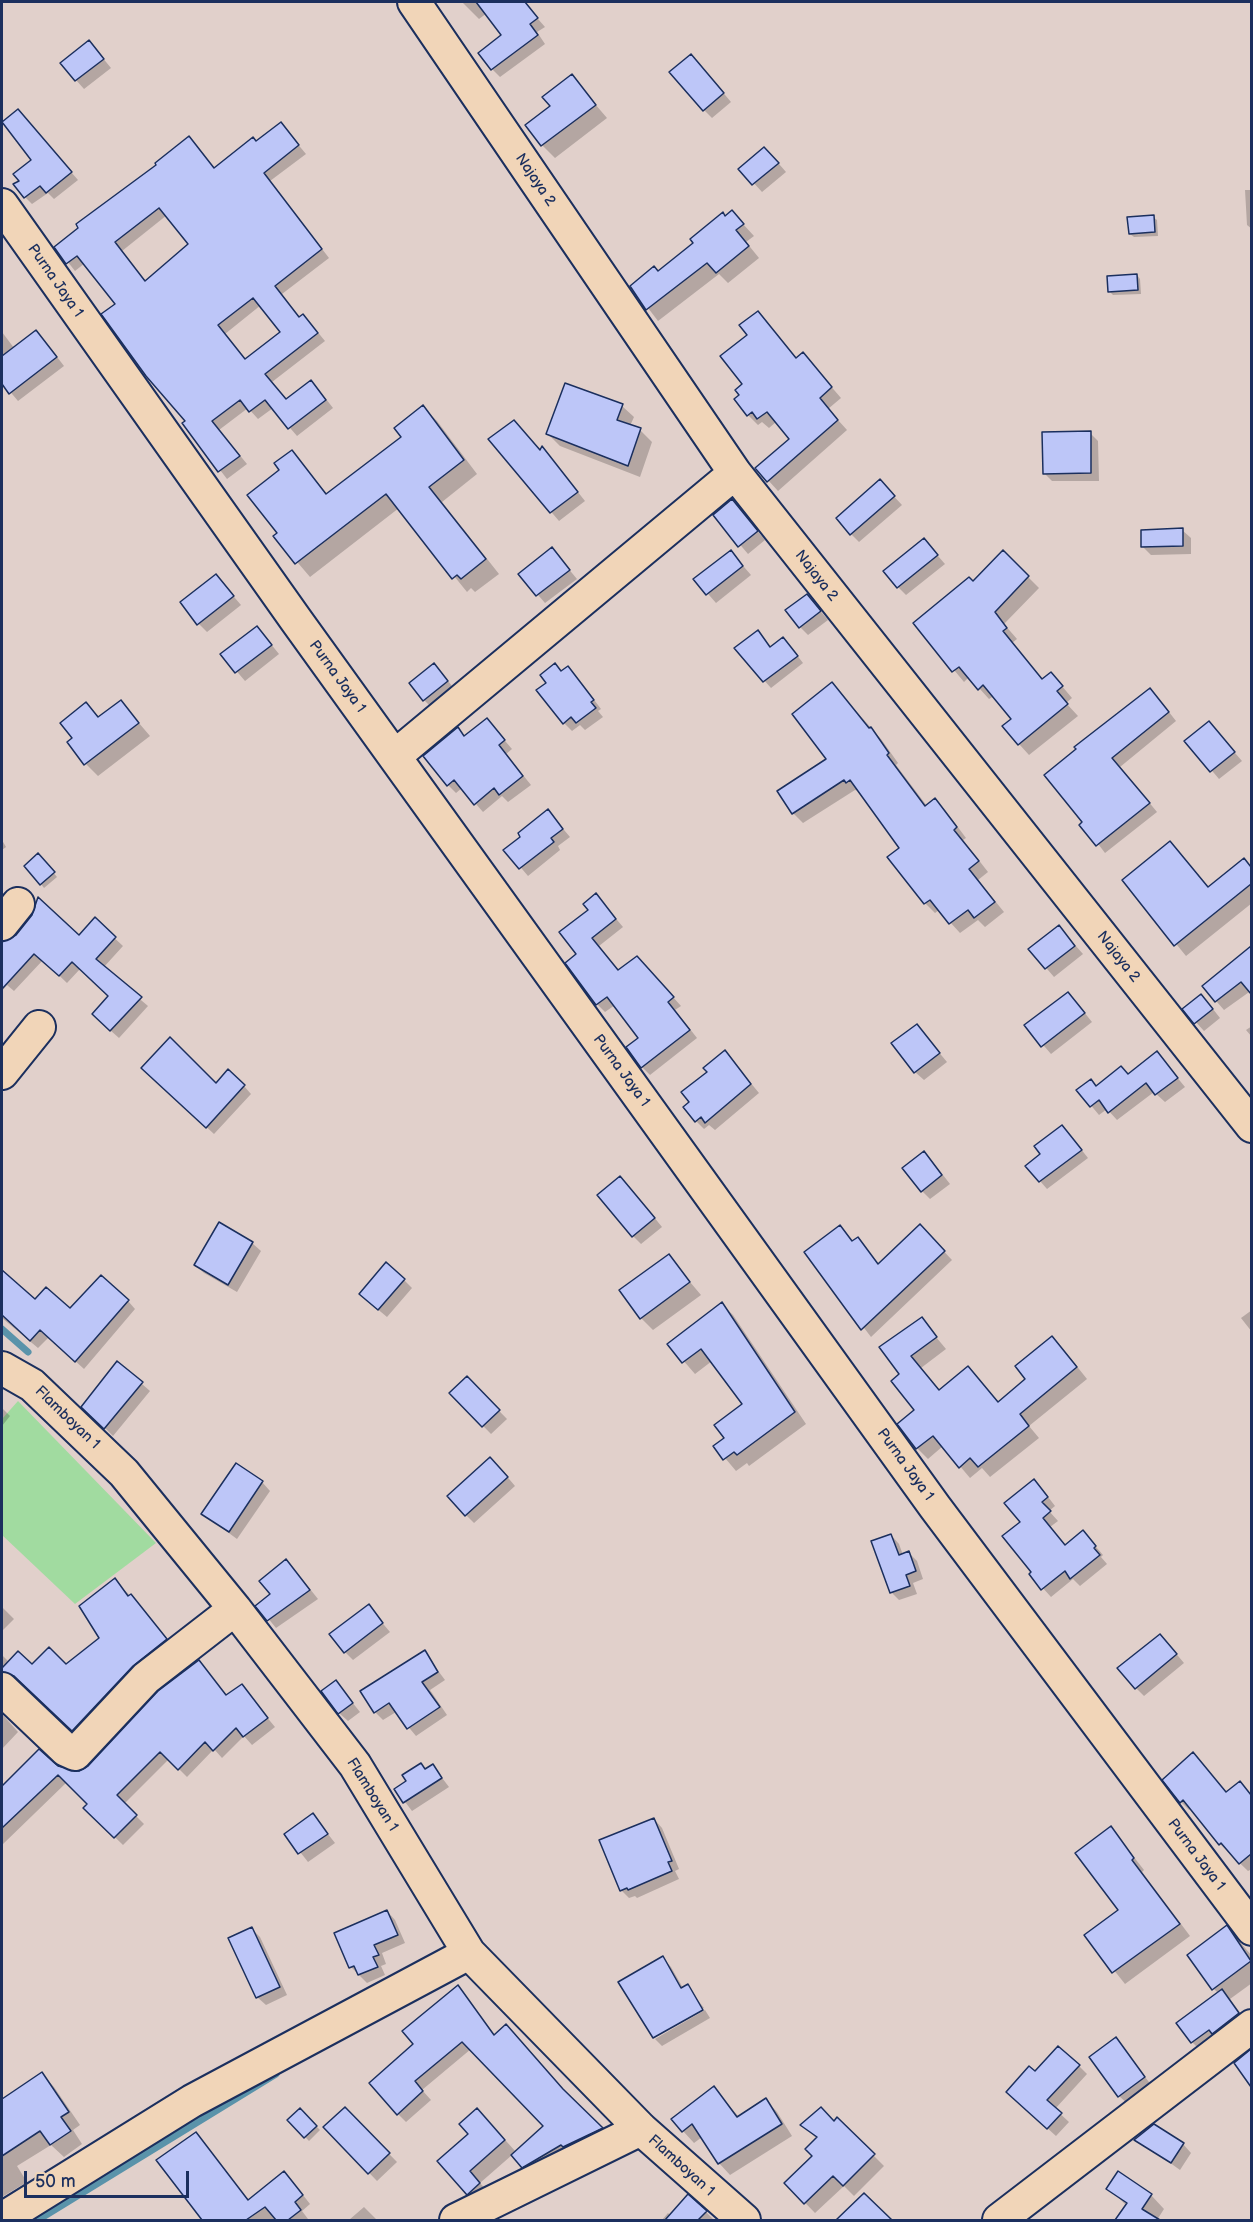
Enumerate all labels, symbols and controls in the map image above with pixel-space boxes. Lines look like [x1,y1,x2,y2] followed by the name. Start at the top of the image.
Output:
[511,150,559,210] street label: Najaya 2
[23,241,87,321] street label: Purna Jaya 1
[791,547,841,605] street label: Najaya 2
[305,637,369,717] street label: Purna Jaya 1
[1093,928,1143,986] street label: Najaya 2
[589,1031,653,1111] street label: Purna Jaya 1
[31,1383,103,1453] street label: Flamboyan 1
[873,1425,937,1505] street label: Purna Jaya 1
[342,1755,402,1835] street label: Flamboyan 1
[1163,1816,1229,1894] street label: Purna Jaya 1
[644,2131,718,2201] street label: Flamboyan 1
[27,2159,192,2197] scale bar
[35,2171,76,2192] text: 50 m

